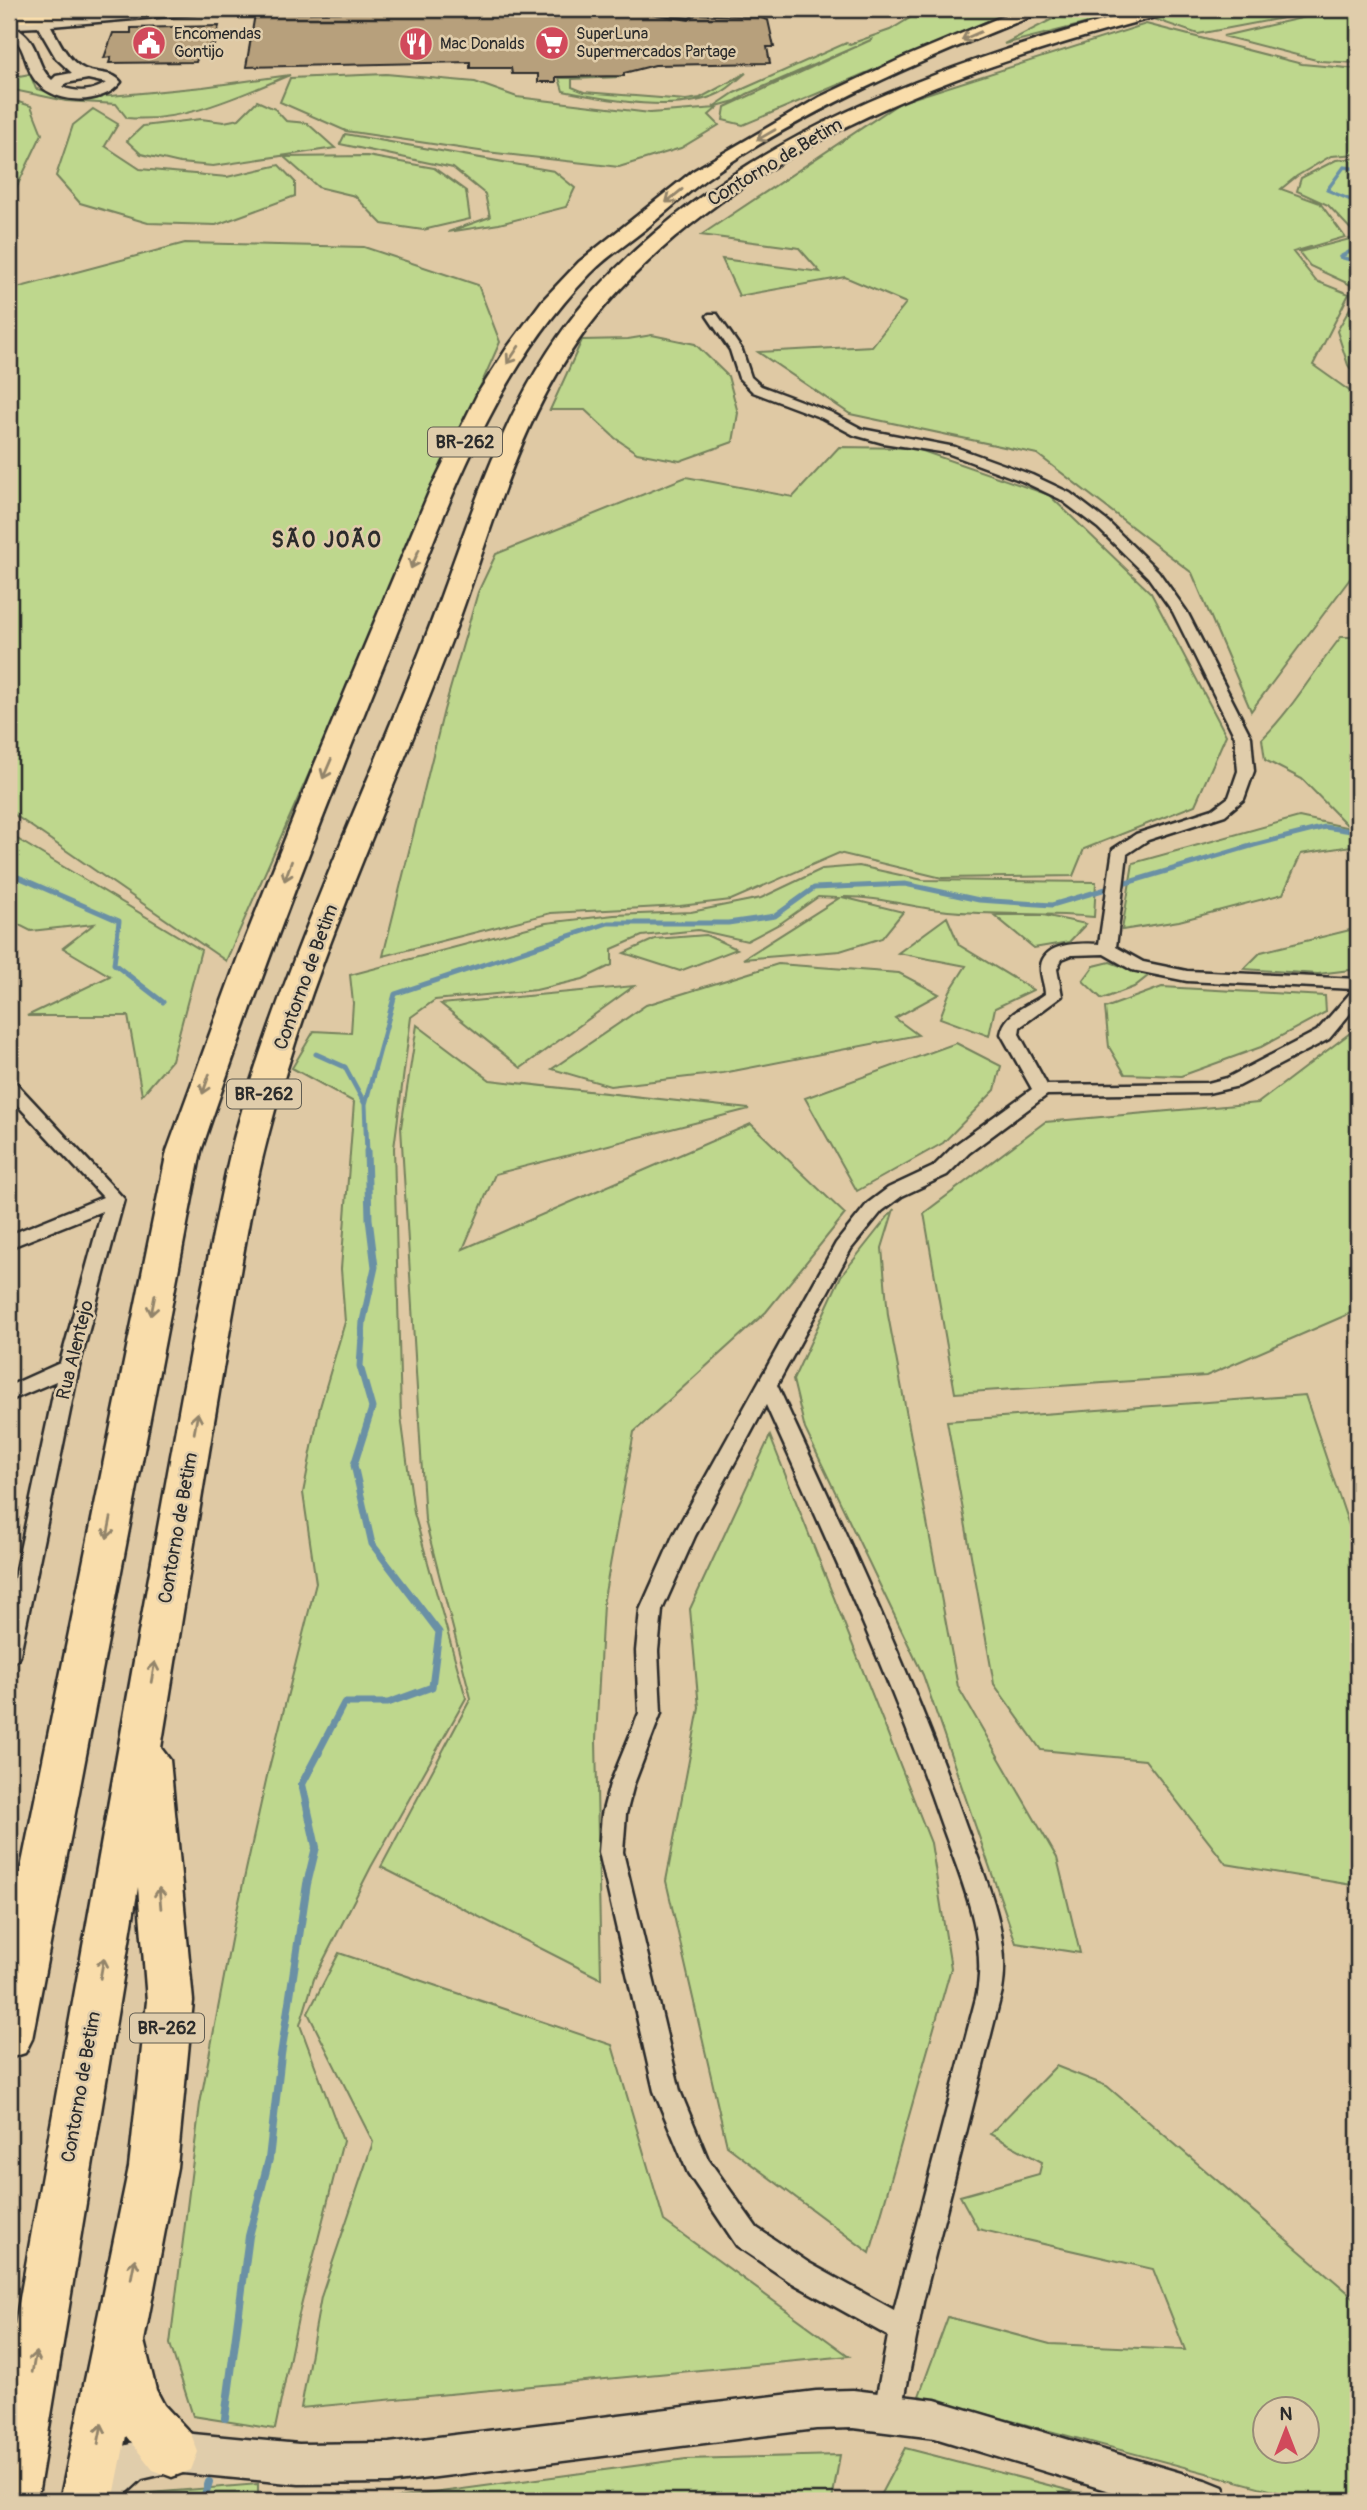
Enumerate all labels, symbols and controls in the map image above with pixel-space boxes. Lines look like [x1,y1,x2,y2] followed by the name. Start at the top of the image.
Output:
[130,24,168,62] public building icon: Encomendas Gontijo
[174,24,261,62] place label: Encomendas Gontijo
[533,24,571,62] supermarket icon: SuperLuna Supermercados Partage
[576,24,736,62] place label: SuperLuna Supermercados Partage
[397,25,435,63] restaurant icon: Mac Donalds
[961,30,982,43] one-way arrow
[440,34,524,54] place label: Mac Donalds
[703,112,847,212] street label: Contorno de Betim
[757,128,777,142] one-way arrow
[666,188,684,203] one-way arrow
[506,345,521,364] one-way arrow
[428,428,502,457] road number: BR-262
[271,527,383,554] district label: SÃO JOÃO
[408,548,421,569] one-way arrow
[319,757,332,779] one-way arrow
[281,860,293,882] one-way arrow
[269,901,343,1053] street label: Contorno de Betim
[199,1072,212,1094] one-way arrow
[227,1079,301,1108] road number: BR-262
[146,1293,160,1316] one-way arrow
[51,1298,99,1402] street label: Rua Alentejo
[189,1412,203,1435] one-way arrow
[153,1450,203,1605] street label: Contorno de Betim
[102,1516,116,1539] one-way arrow
[147,1661,160,1684] one-way arrow
[154,1887,167,1910] one-way arrow
[96,1957,109,1980] one-way arrow
[56,2009,106,2164] street label: Contorno de Betim
[130,2014,204,2042] road number: BR-262
[126,2258,140,2281] one-way arrow
[28,2351,41,2373] one-way arrow
[1252,2394,1322,2464] north arrow
[1280,2402,1293,2426] text: N
[94,2423,108,2446] one-way arrow

